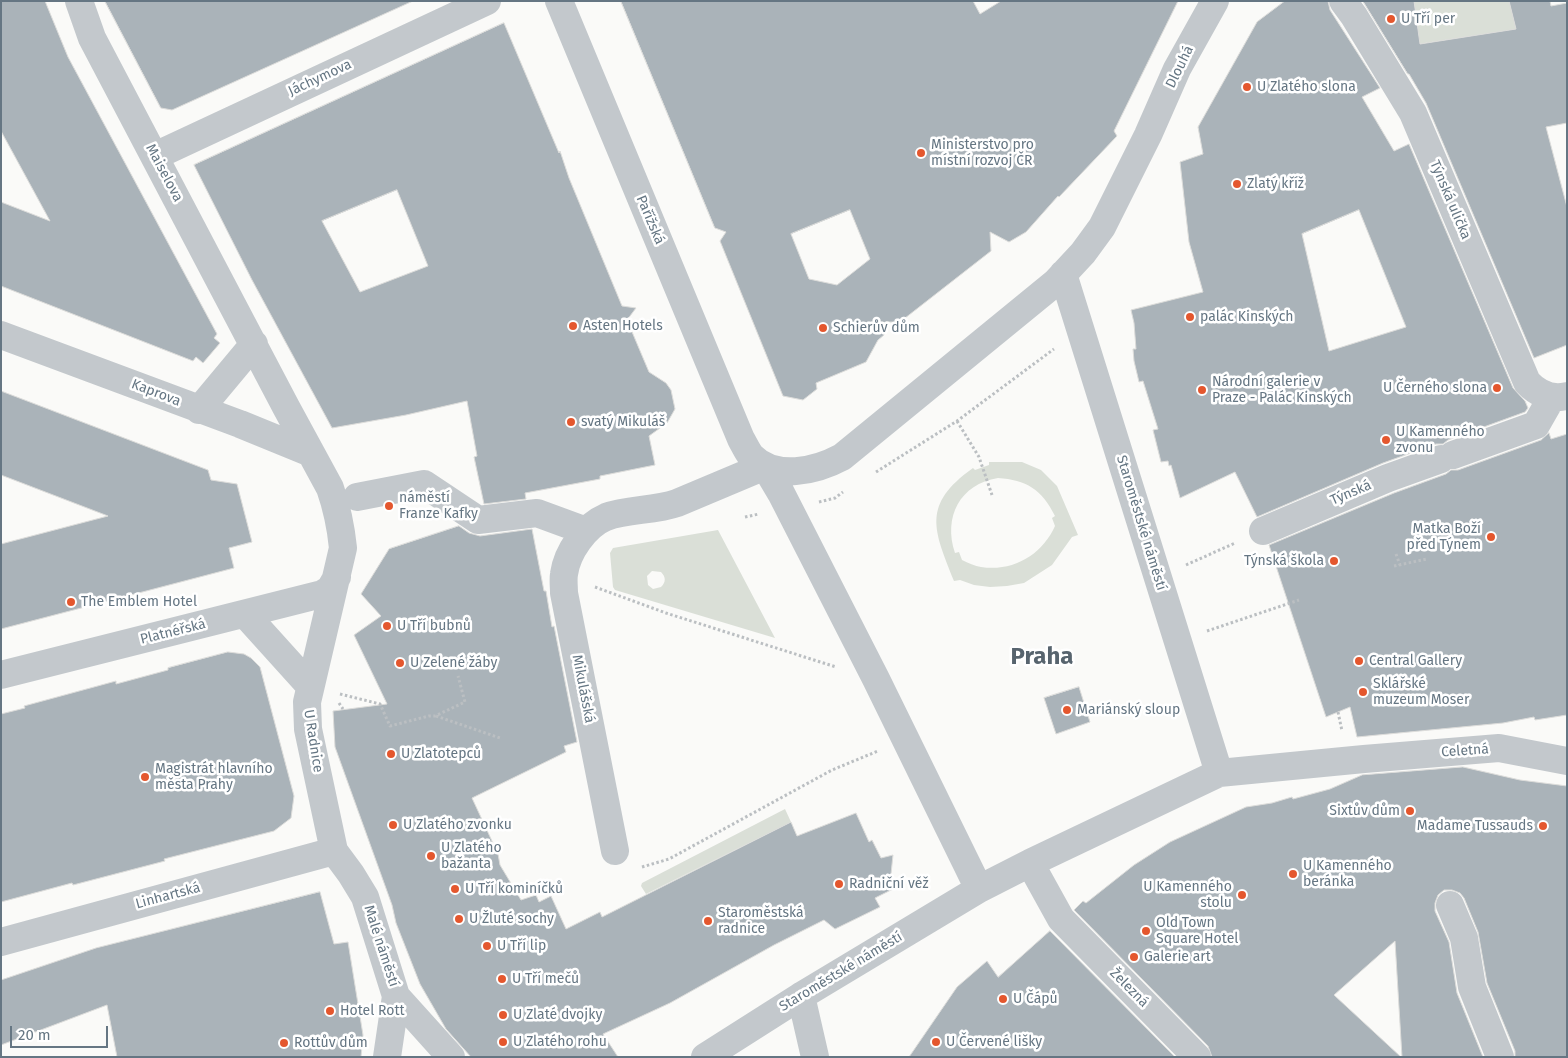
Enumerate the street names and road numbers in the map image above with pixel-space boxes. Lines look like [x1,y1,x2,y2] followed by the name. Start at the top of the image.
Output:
[1163,43,1197,91] street label: Dlouhá
[286,56,354,100] street label: Jáchymova
[142,141,186,205] street label: Maiselova
[1426,158,1474,242] street label: Týnská ulička
[632,193,668,247] street label: Pařížská
[129,376,183,410] street label: Kaprova
[1112,453,1170,593] street label: Staroměstské náměstí
[1328,477,1374,509] street label: Týnská
[139,616,207,648] street label: Platnéřská
[568,653,598,725] street label: Mikulášská
[300,708,326,774] street label: U Radnice
[1441,741,1489,761] street label: Celetná
[134,879,202,913] street label: Linhartská
[360,903,402,989] street label: Malé náměstí
[776,929,906,1015] street label: Staroměstské náměstí
[1106,965,1152,1011] street label: Železná

